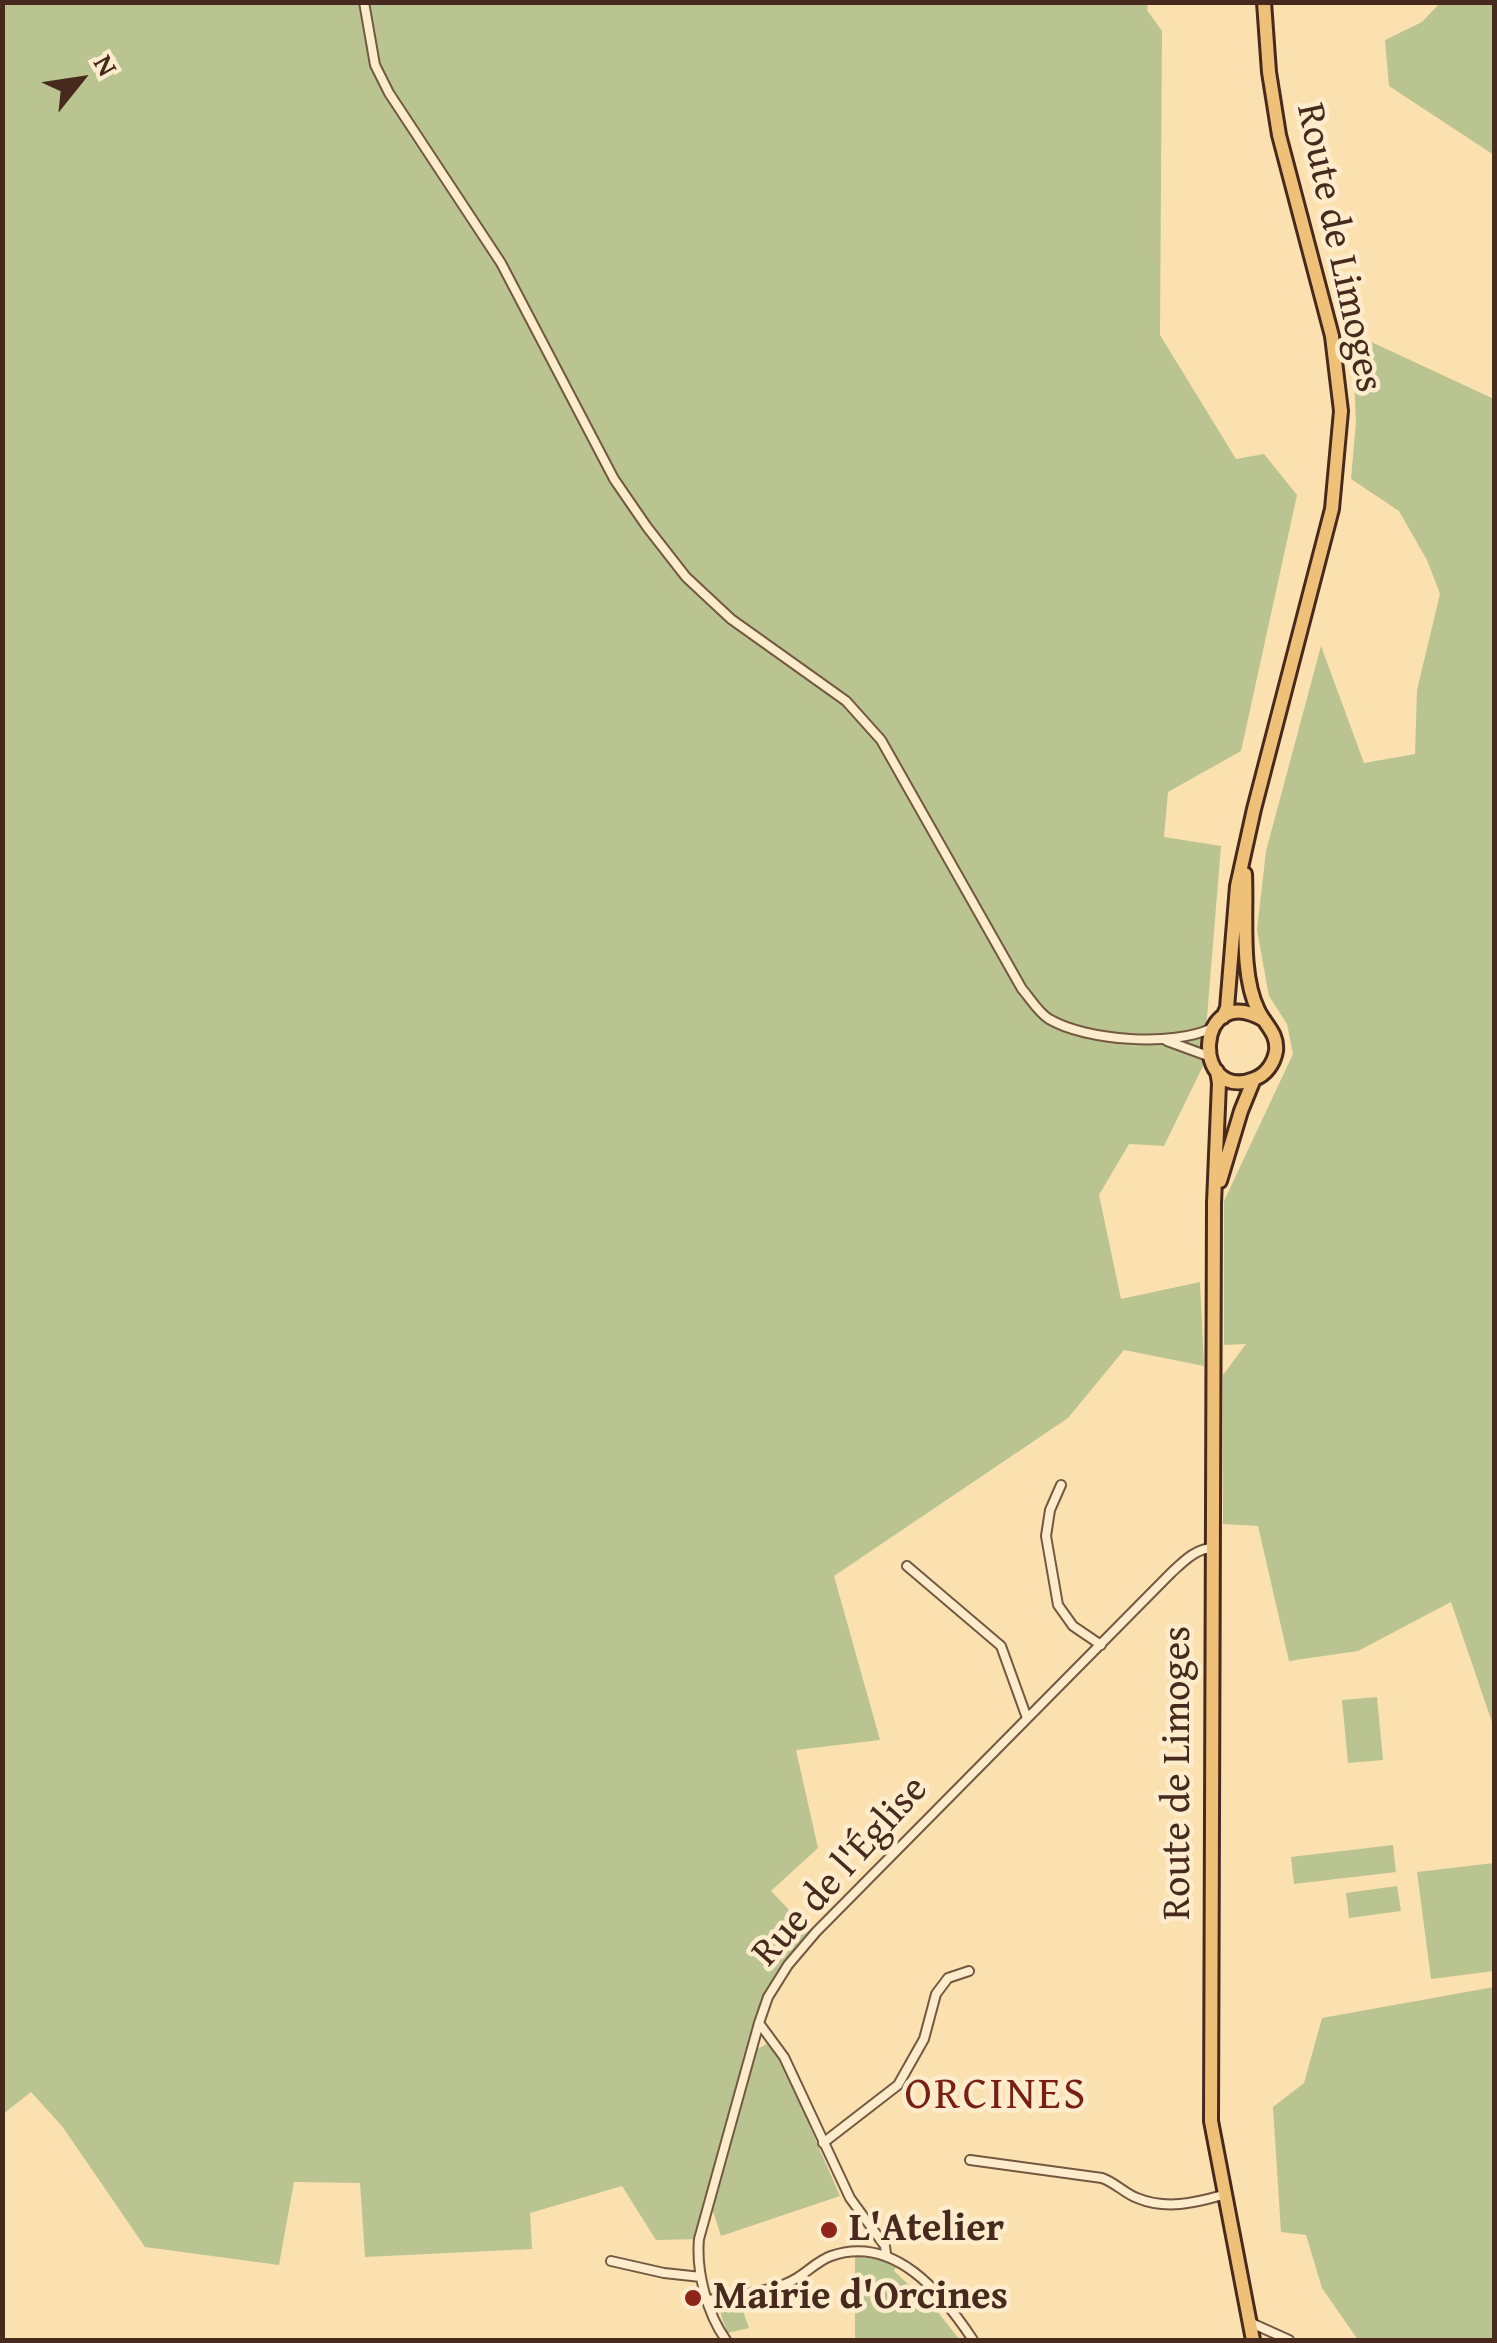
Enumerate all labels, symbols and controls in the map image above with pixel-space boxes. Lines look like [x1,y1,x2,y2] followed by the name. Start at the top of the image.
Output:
[30,30,130,130] north arrow
[84,46,129,83] text: N
[1284,99,1392,397] street label: Route de Limoges
[1155,1626,1203,1920] street label: Route de Limoges
[743,1767,939,1977] street label: Rue de l'Église
[904,2070,1088,2124] district label: ORCINES
[849,2206,1004,2254] place label: L'Atelier
[818,2219,840,2241] marker: L'Atelier
[713,2274,1008,2322] place label: Mairie d'Orcines
[682,2287,704,2309] marker: Mairie d'Orcines

